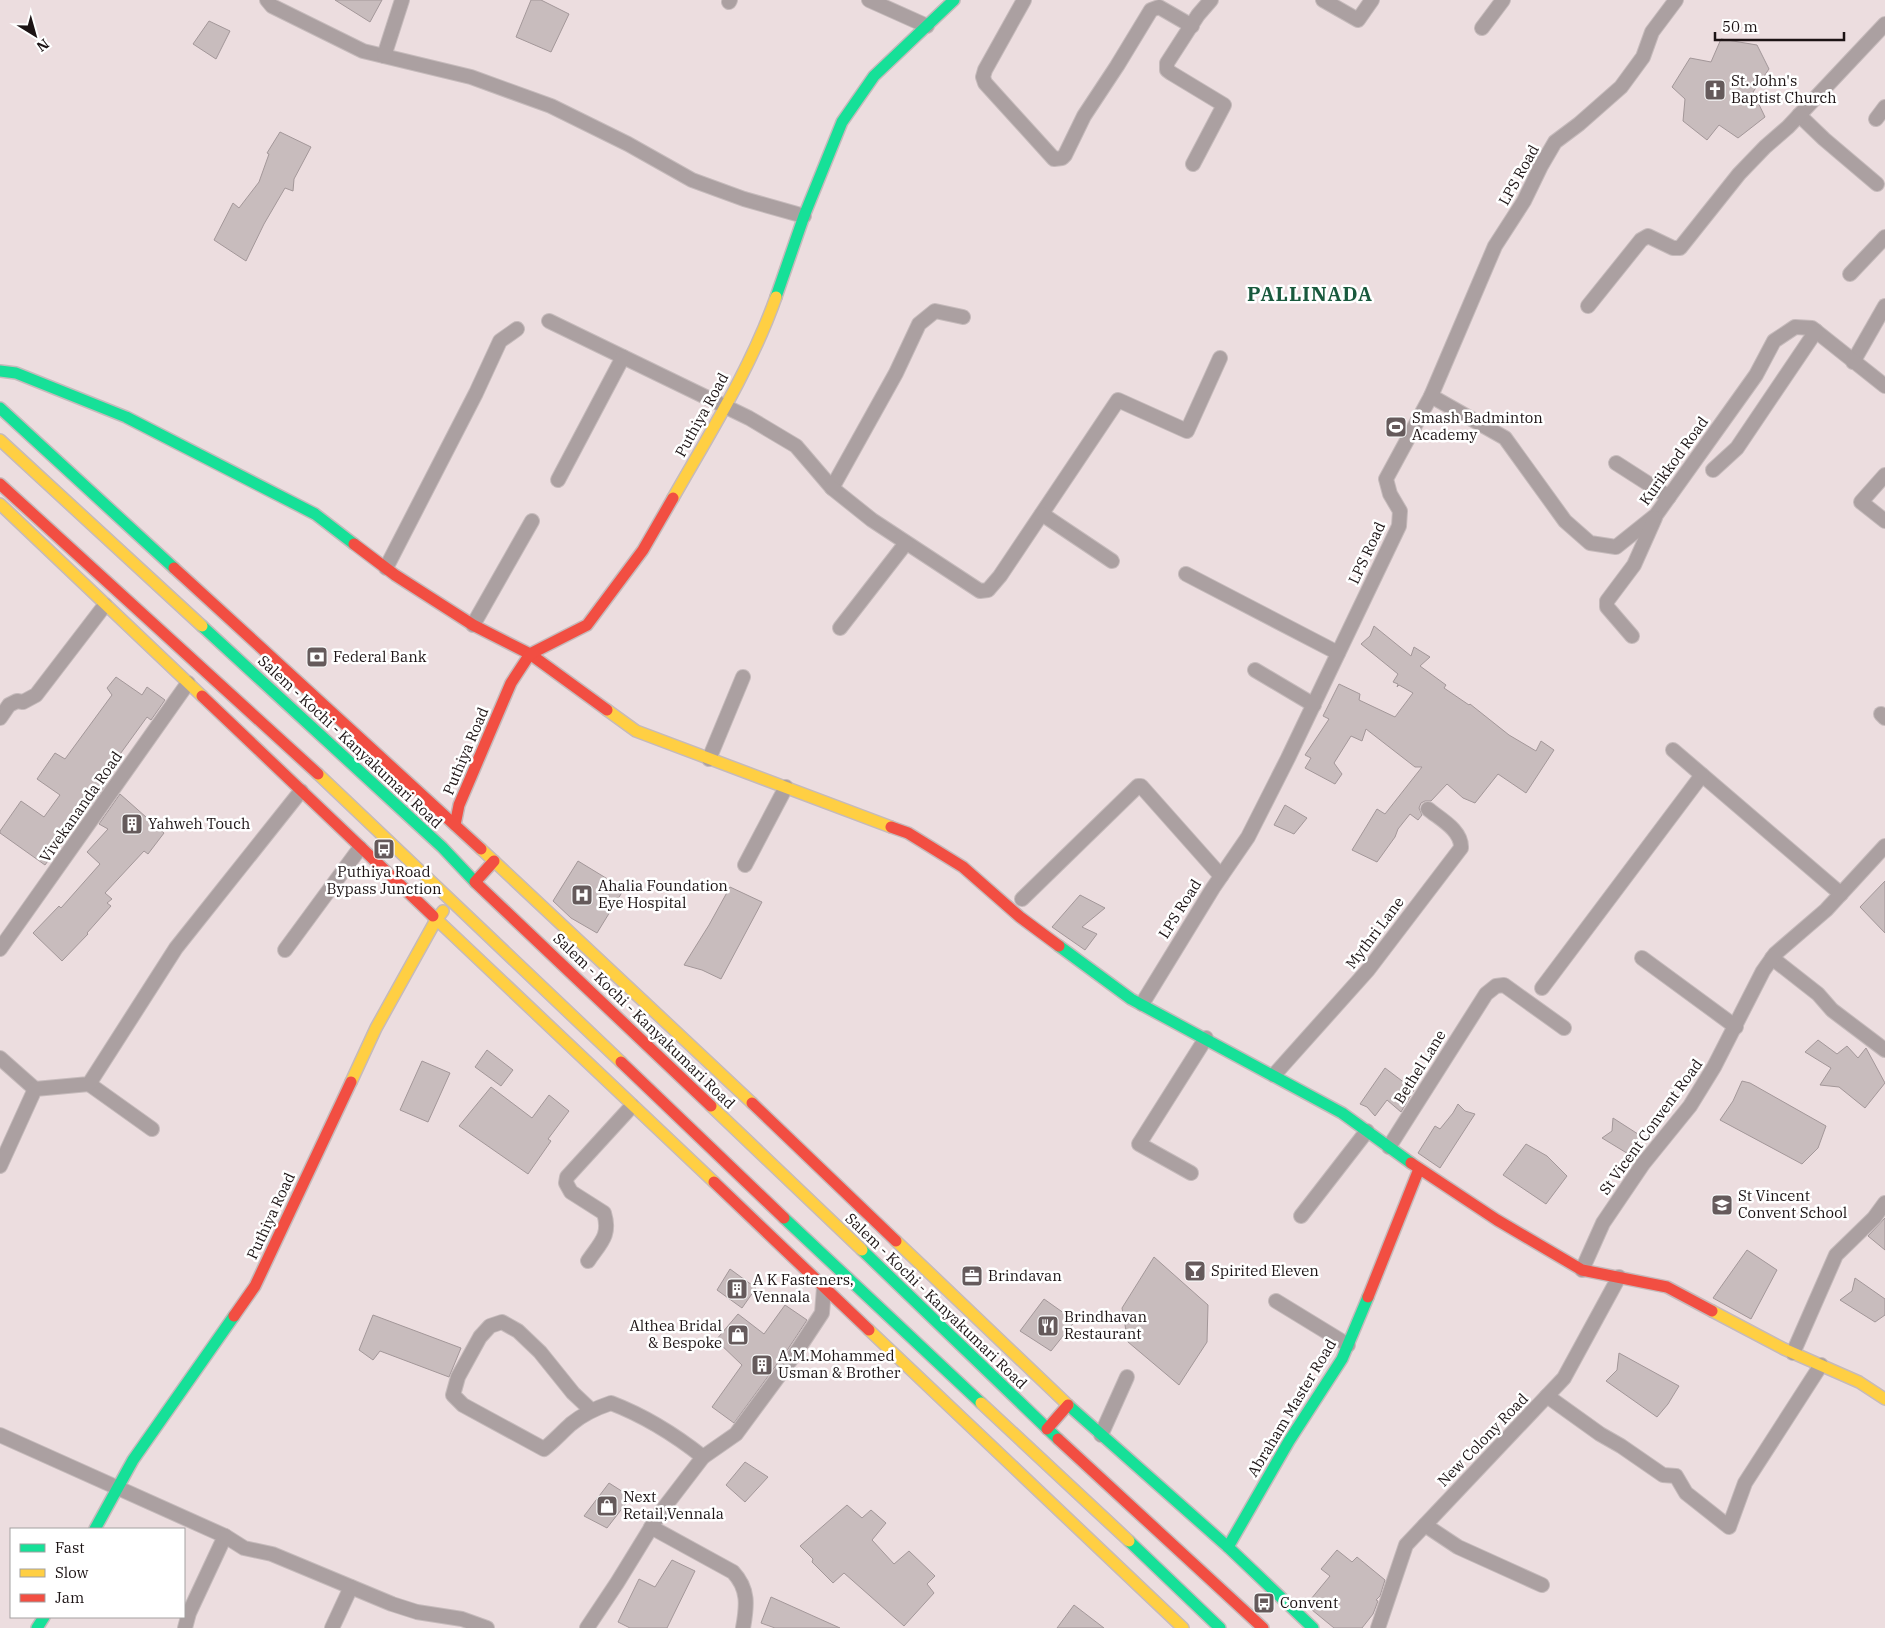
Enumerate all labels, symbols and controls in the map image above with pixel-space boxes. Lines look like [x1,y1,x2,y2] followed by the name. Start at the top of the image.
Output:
[10,10,60,60] north arrow
[1715,10,1844,42] scale bar
[1722,17,1758,36] text: 50 m
[33,35,53,56] text: N
[1731,71,1837,107] place label: St. John's Baptist Church
[1703,78,1727,102] church icon: St. John's Baptist Church
[1494,141,1543,208] street label: LPS Road
[1247,280,1373,307] district label: PALLINADA
[671,369,732,460] street label: Puthiya Road
[1412,408,1543,444] place label: Smash Badminton Academy
[1635,413,1712,509] street label: Kurikkod Road
[1384,415,1408,439] sports icon: Smash Badminton Academy
[1344,519,1389,587] street label: LPS Road
[305,645,329,669] bank icon: Federal Bank
[333,647,427,666] place label: Federal Bank
[254,651,446,832] street label: Salem - Kochi - Kanyakumari Road
[439,704,493,797] street label: Puthiya Road
[35,748,126,866] street label: Vivekananda Road
[120,812,144,836] building icon: Yahweh Touch
[148,814,250,833] place label: Yahweh Touch
[372,837,396,861] bus stop icon: Puthiya Road Bypass Junction
[326,862,442,898] place label: Puthiya Road Bypass Junction
[598,876,728,912] place label: Ahalia Foundation Eye Hospital
[1154,876,1205,942] street label: LPS Road
[570,883,594,907] hospital icon: Ahalia Foundation Eye Hospital
[1341,893,1408,972] street label: Mythri Lane
[550,929,739,1113] street label: Salem - Kochi - Kanyakumari Road
[1389,1026,1450,1107] street label: Bethel Lane
[1595,1055,1706,1198] street label: St Vicent Convent Road
[242,1169,299,1262] street label: Puthiya Road
[1738,1186,1847,1222] place label: St Vincent Convent School
[1710,1193,1734,1217] school or university icon: St Vincent Convent School
[842,1209,1031,1393] street label: Salem - Kochi - Kanyakumari Road
[1183,1259,1207,1283] bar icon: Spirited Eleven
[1211,1261,1319,1280] place label: Spirited Eleven
[960,1264,984,1288] office icon: Brindavan
[988,1266,1062,1285] place label: Brindavan
[753,1270,854,1306] place label: A K Fasteners, Vennala
[725,1277,749,1301] building icon: A K Fasteners, Vennala
[1064,1307,1147,1343] place label: Brindhavan Restaurant
[1036,1314,1060,1338] restaurant icon: Brindhavan Restaurant
[630,1316,722,1352] place label: Althea Bridal & Bespoke
[726,1323,750,1347] shop icon: Althea Bridal & Bespoke
[1243,1335,1340,1480] street label: Abraham Master Road
[778,1346,901,1382] place label: A.M.Mohammed Usman & Brother
[750,1353,774,1377] building icon: A.M.Mohammed Usman & Brother
[1433,1389,1532,1490] street label: New Colony Road
[623,1487,724,1523] place label: Next Retail,Vennala
[595,1494,619,1518] shop icon: Next Retail,Vennala
[10,1528,185,1618] legend
[55,1538,85,1557] text: Fast
[55,1563,89,1582] text: Slow
[55,1588,84,1607] text: Jam
[1252,1591,1276,1615] bus stop icon: Convent
[1280,1593,1338,1612] place label: Convent

